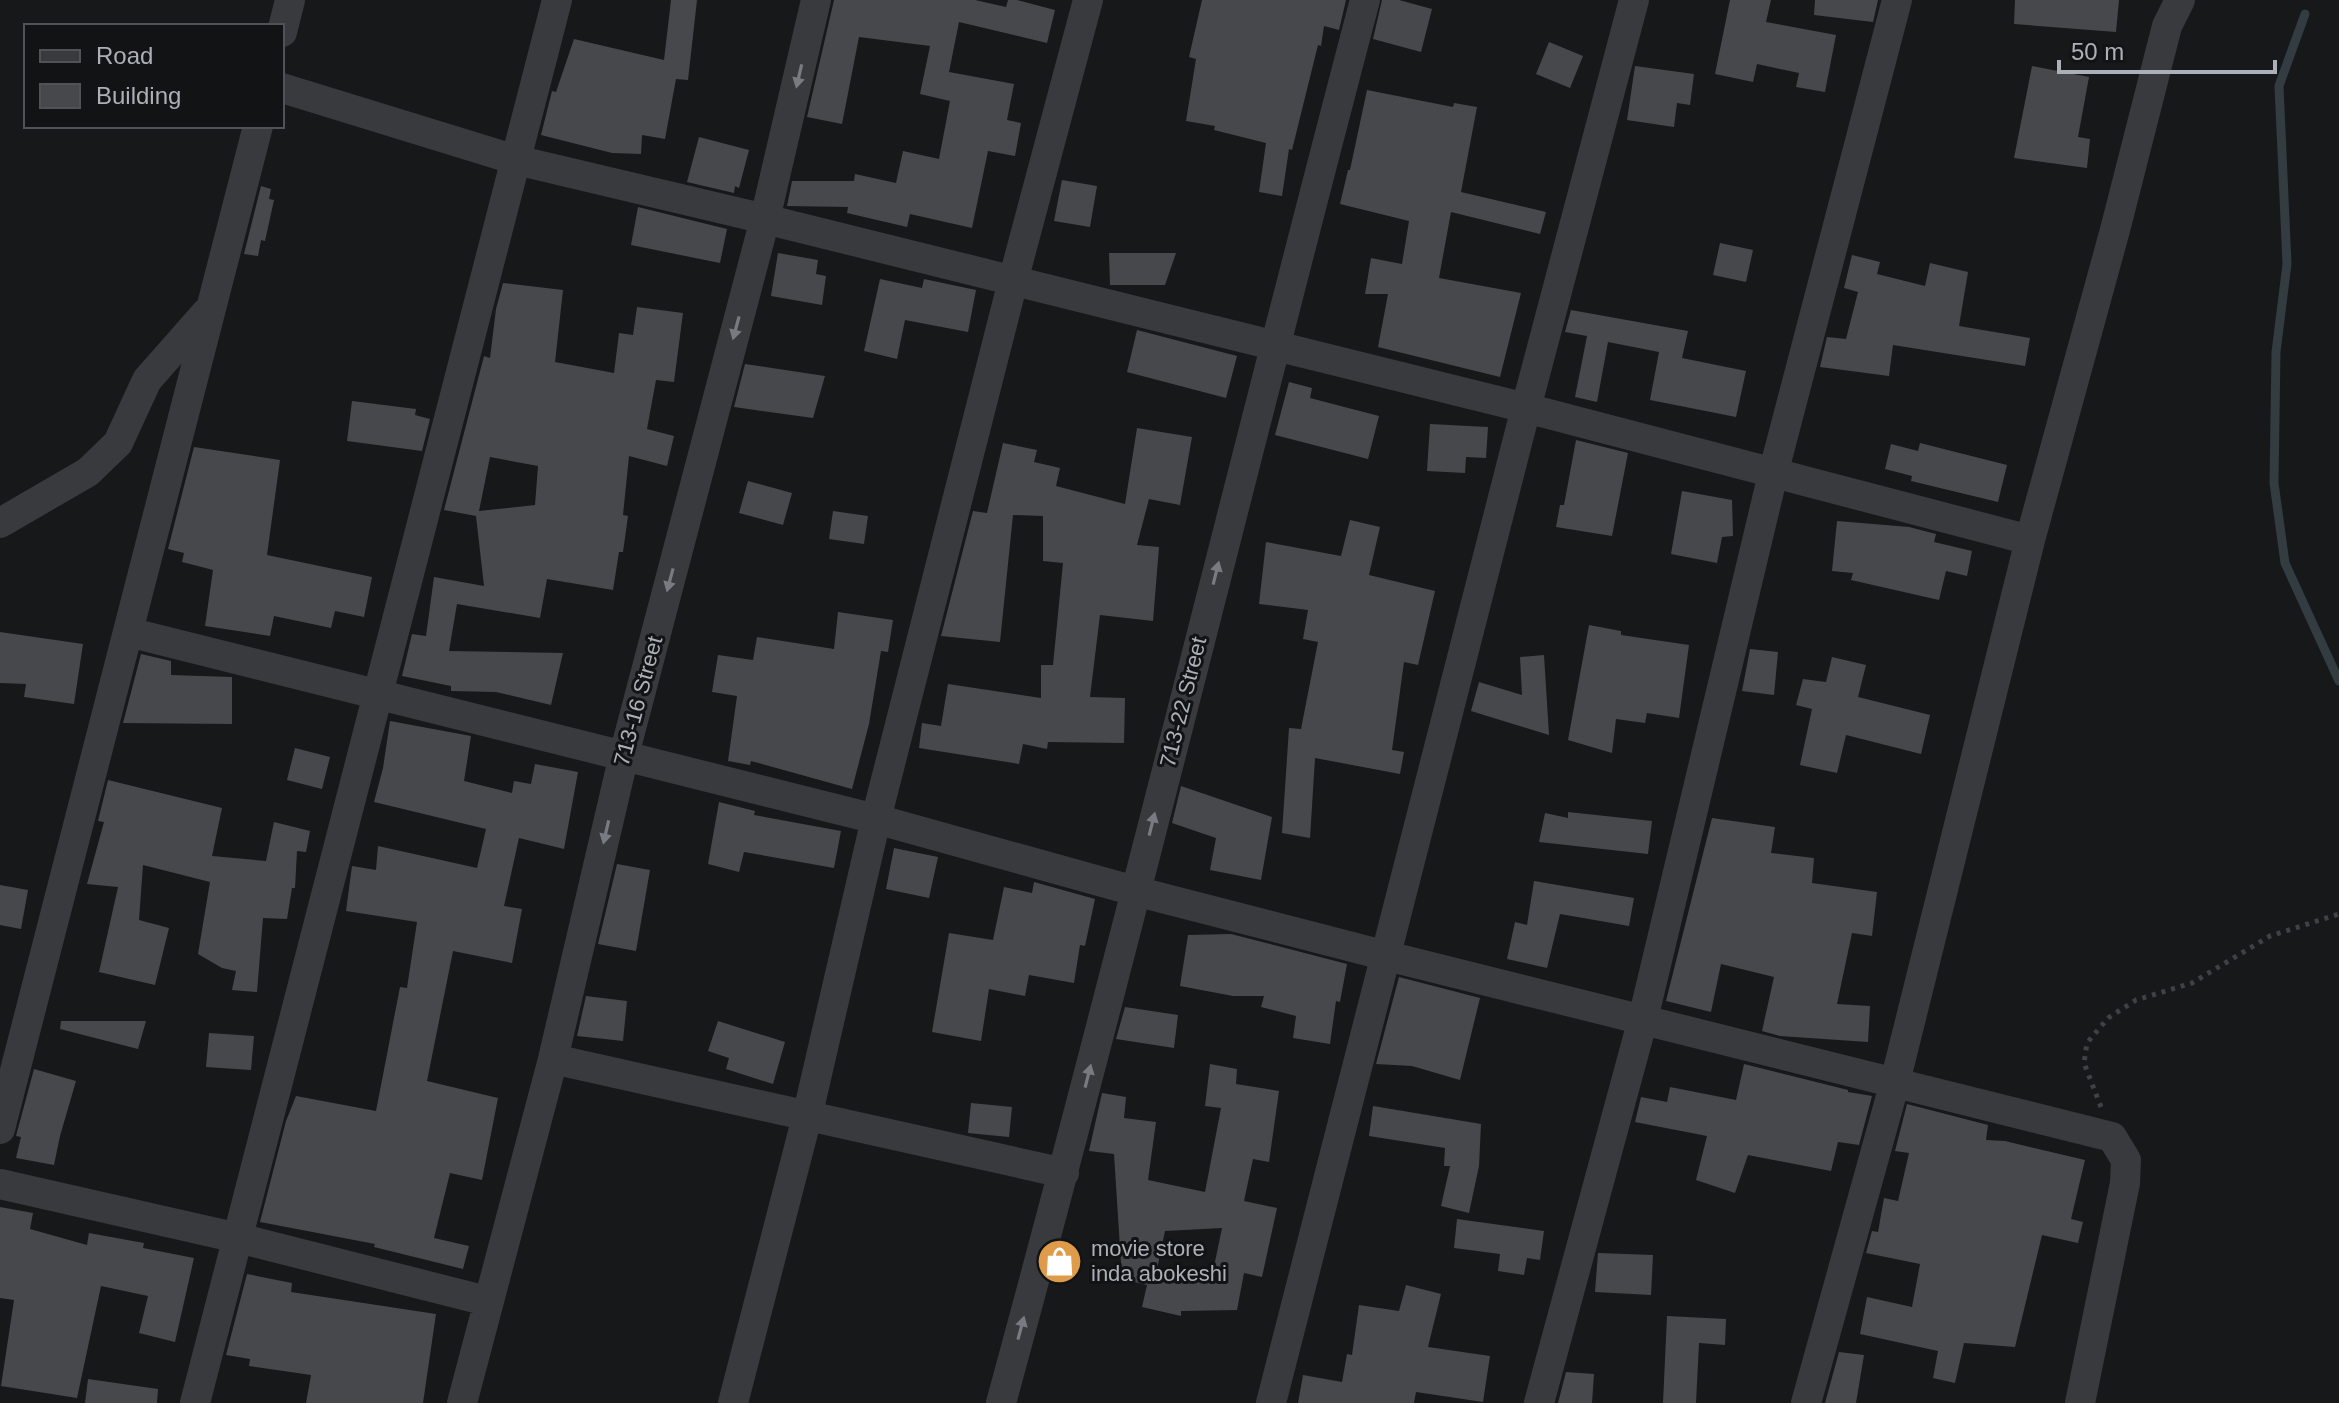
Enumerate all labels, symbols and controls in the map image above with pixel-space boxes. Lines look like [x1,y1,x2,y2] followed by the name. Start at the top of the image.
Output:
[24,24,284,128] legend
[2059,24,2275,74] scale bar
[2071,38,2124,65] text: 50 m
[96,42,153,69] text: Road
[792,64,805,89] one-way arrow
[96,82,181,109] text: Building
[730,316,742,341] one-way arrow
[1211,560,1223,585] one-way arrow
[663,568,676,592] one-way arrow
[609,633,667,769] street label: 713-16 Street
[1155,634,1211,770] street label: 713-22 Street
[1147,812,1159,837] one-way arrow
[599,819,612,844] one-way arrow
[1082,1064,1095,1089] one-way arrow
[1091,1236,1227,1286] place label: movie store inda abokeshi
[1036,1237,1084,1285] shop icon: movie store inda abokeshi
[1016,1315,1028,1340] one-way arrow

